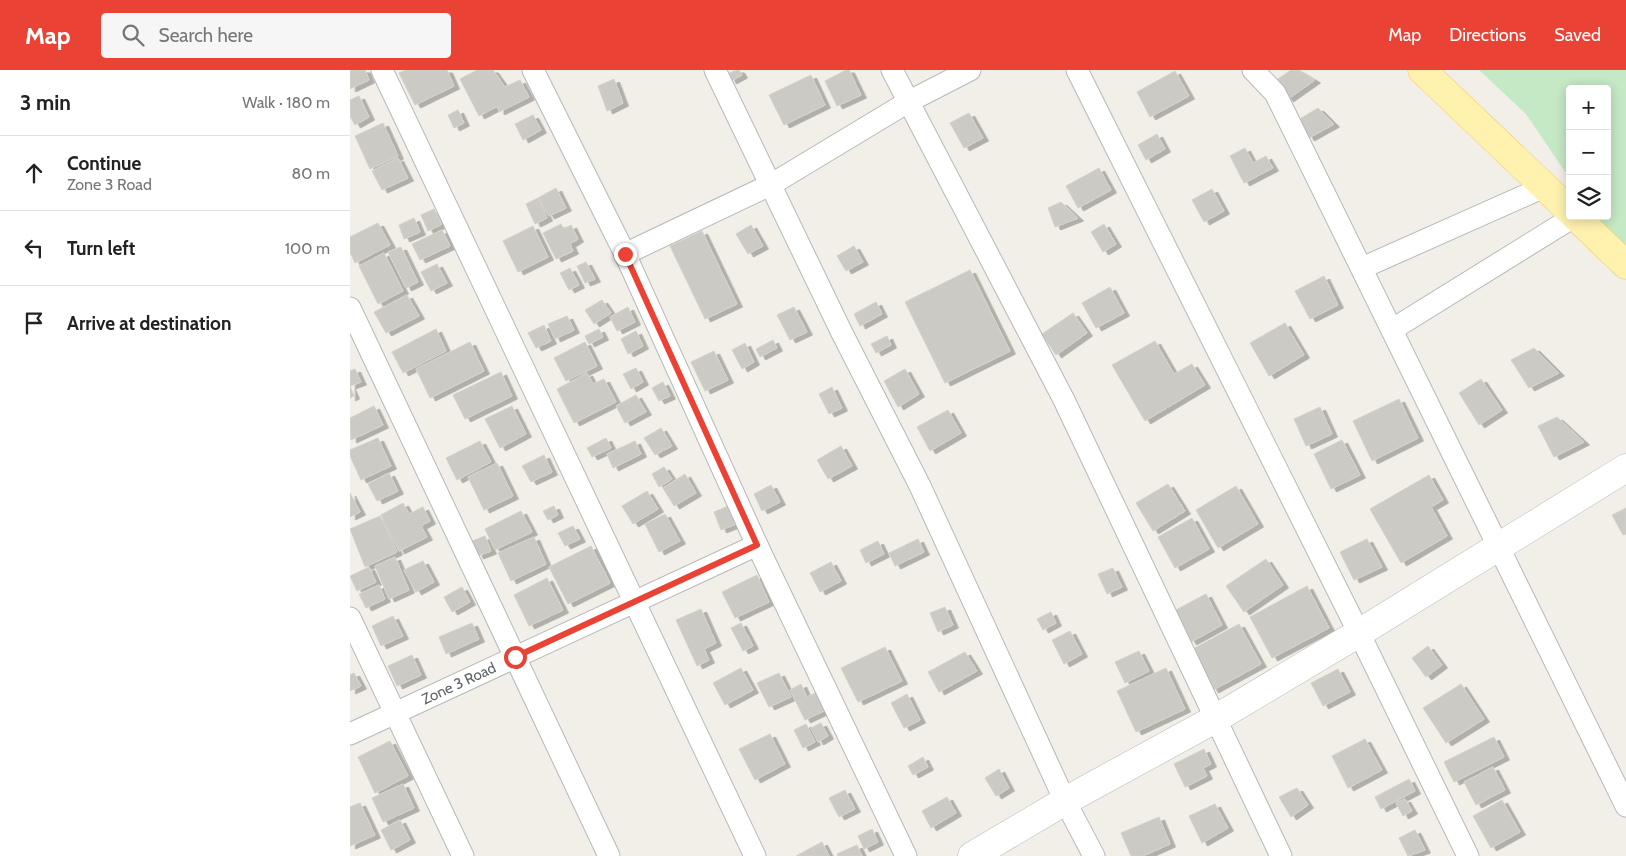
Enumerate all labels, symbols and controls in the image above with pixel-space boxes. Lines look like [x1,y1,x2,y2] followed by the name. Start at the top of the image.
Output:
[101,13,451,58] search box
[25,21,71,50] text: Map
[119,21,147,49] icon: search
[159,24,253,47] text: Search here
[1388,24,1421,46] text: Map
[1449,24,1526,46] text: Directions
[1554,24,1601,46] text: Saved
[1566,85,1611,220] map controls
[1566,85,1611,130] button: +
[20,90,71,115] text: 3 min
[242,93,330,112] text: Walk · 180 m
[1566,130,1611,175] button: −
[67,152,141,175] text: Continue
[20,159,48,187] icon: ahead
[292,164,330,183] text: 80 m
[67,175,152,194] text: Zone 3 Road
[1566,175,1611,220] button: layers
[20,234,48,262] icon: left
[67,237,135,260] text: Turn left
[285,239,330,258] text: 100 m
[614,243,637,266] route end
[20,309,48,337] icon: arrive
[67,312,231,335] text: Arrive at destination
[504,646,527,669] route start
[419,659,499,708] street label: Zone 3 Road

